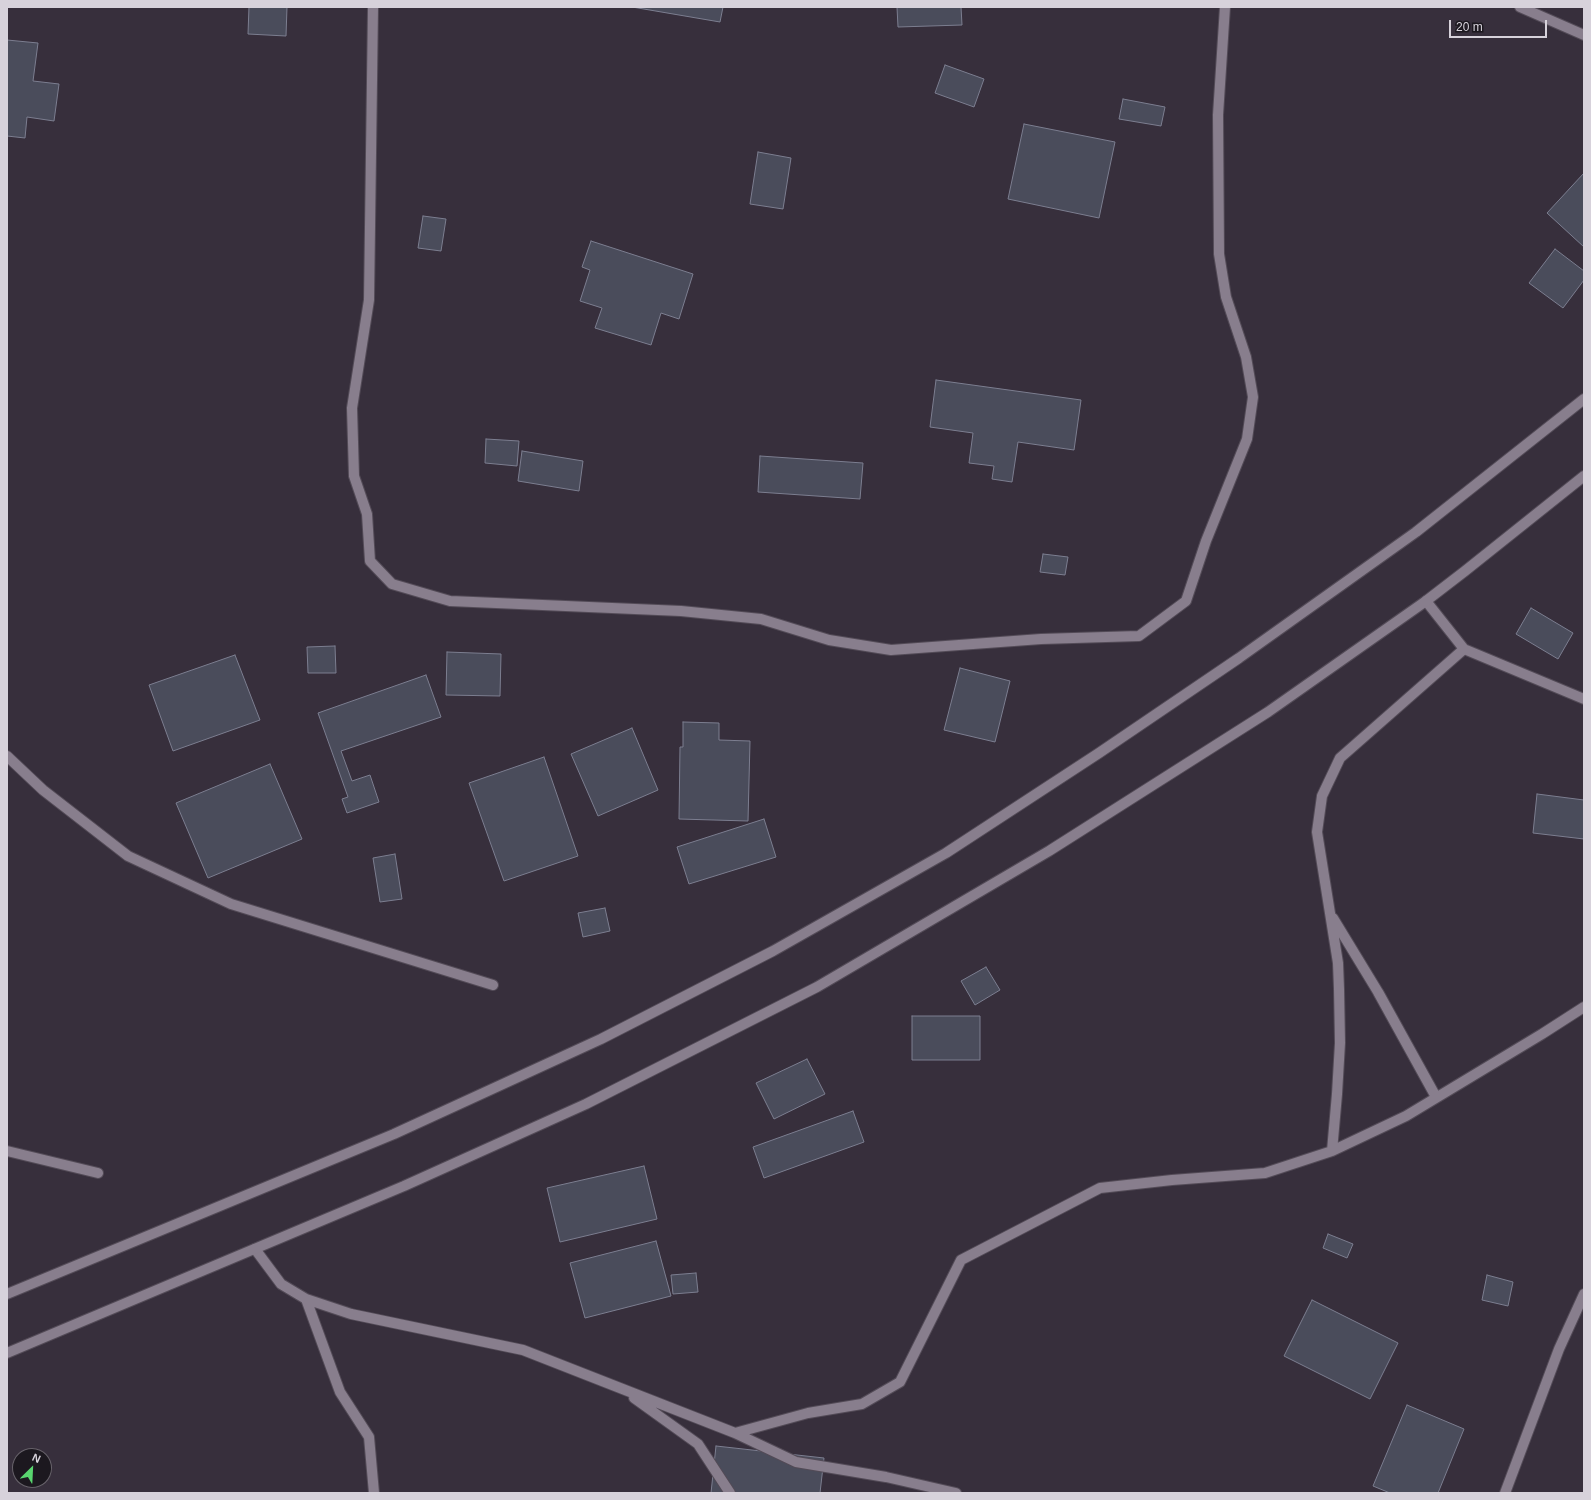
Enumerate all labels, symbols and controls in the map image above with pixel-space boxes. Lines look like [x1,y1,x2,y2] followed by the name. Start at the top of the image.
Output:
[1451,12,1549,38] scale bar
[1456,20,1483,34] text: 20 m
[12,1448,52,1488] north arrow
[30,1451,43,1465] text: N

